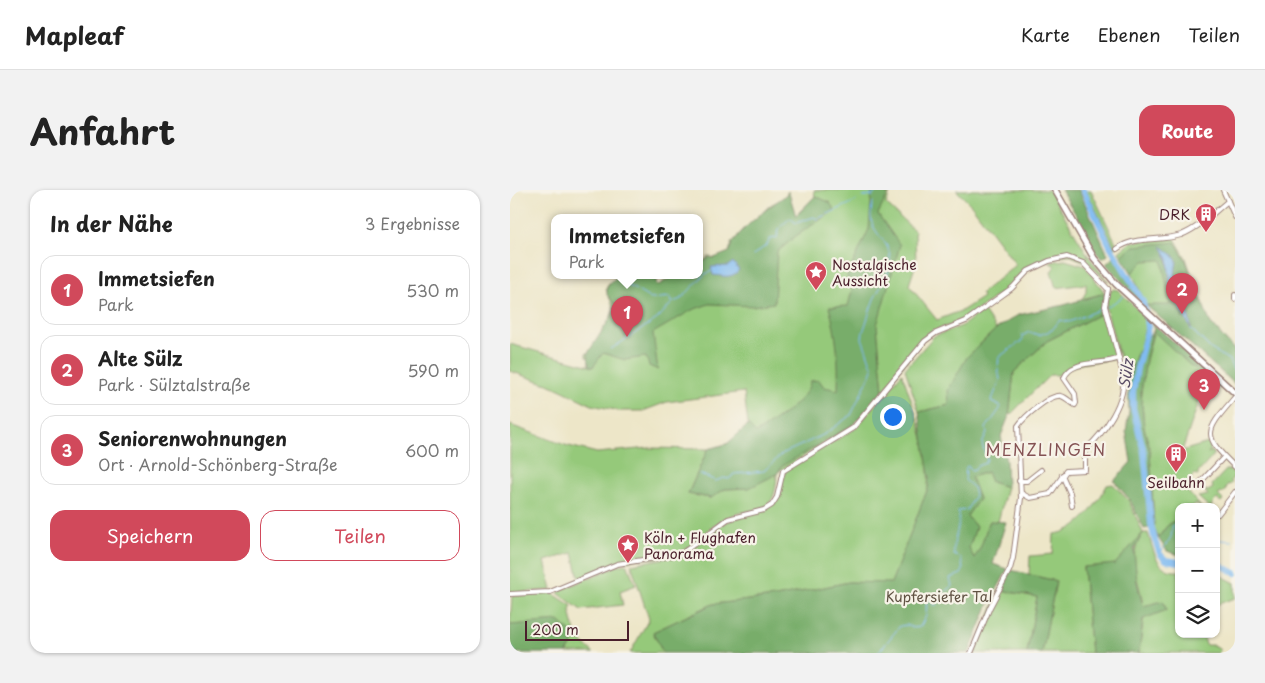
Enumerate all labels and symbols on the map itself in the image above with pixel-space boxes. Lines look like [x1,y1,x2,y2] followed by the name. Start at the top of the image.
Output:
[1194,202,1218,233] building icon: DRK
[1159,204,1190,225] place label: DRK
[832,254,917,291] place label: Nostalgische Aussicht
[804,260,828,291] place icon: Nostalgische Aussicht
[1166,273,1198,314] pin: 2
[611,296,643,337] pin: 1
[1112,356,1139,390] water label: Sülz
[1188,369,1220,410] pin: 3
[880,404,906,430] your location
[986,437,1106,461] district label: MENZLINGEN
[1164,442,1188,473] building icon: Seilbahn
[1147,472,1205,493] place label: Seilbahn
[644,527,756,564] place label: Köln + Flughafen Panorama
[616,533,640,564] place icon: Köln + Flughafen Panorama
[885,586,993,607] park label: Kupfersiefer Tal
[525,618,629,641] scale bar

